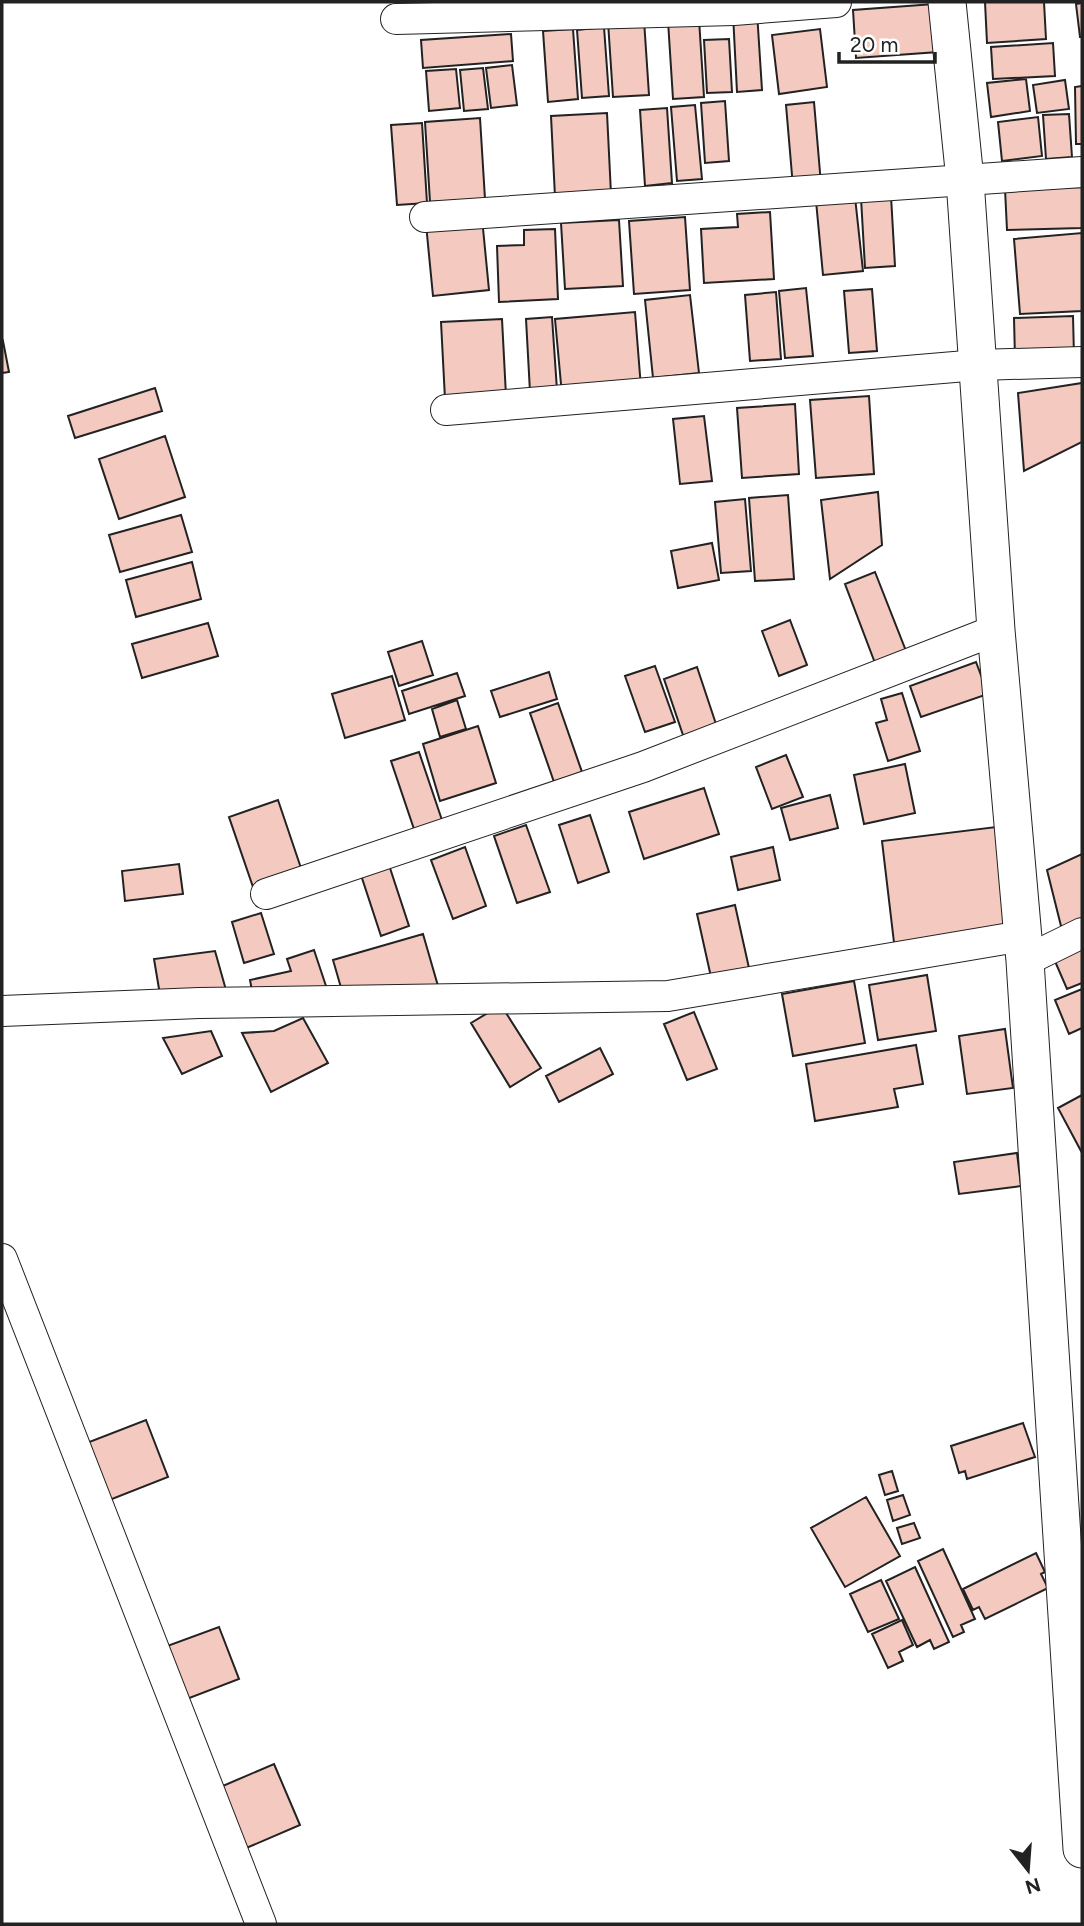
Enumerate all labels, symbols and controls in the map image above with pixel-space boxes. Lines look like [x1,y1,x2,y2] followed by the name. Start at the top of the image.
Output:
[839,21,935,65] scale bar
[850,32,898,57] text: 20 m
[993,1835,1063,1905] north arrow
[1022,1873,1043,1899] text: N

